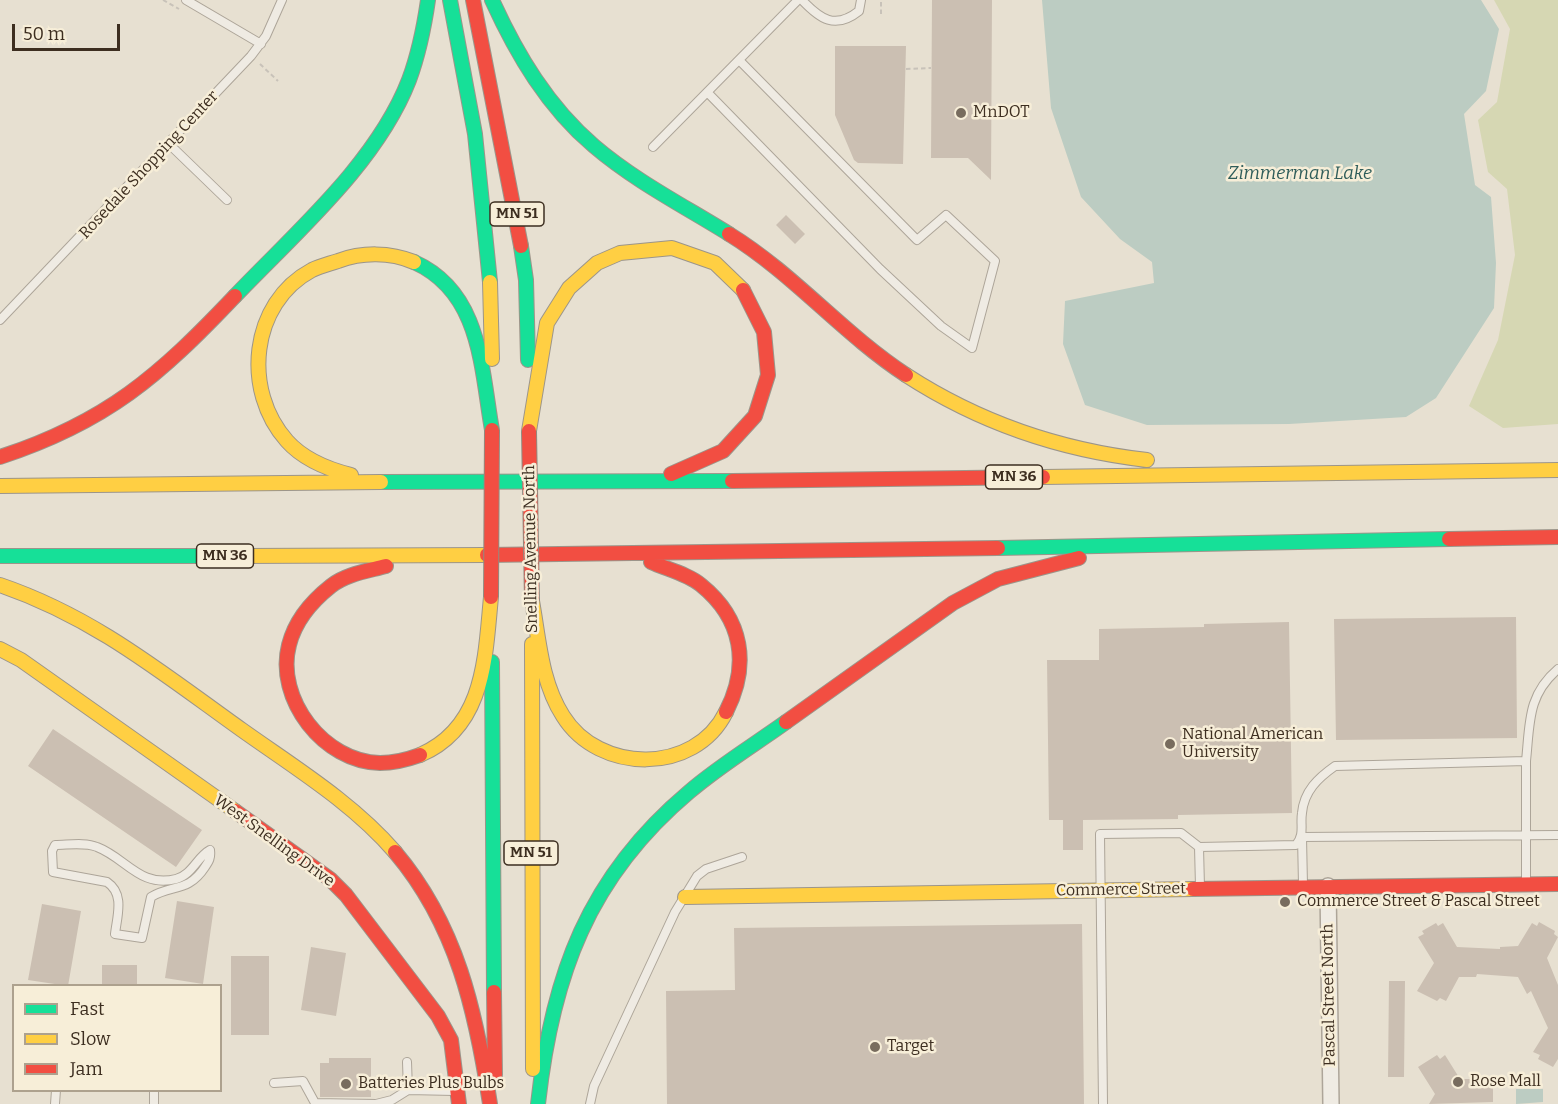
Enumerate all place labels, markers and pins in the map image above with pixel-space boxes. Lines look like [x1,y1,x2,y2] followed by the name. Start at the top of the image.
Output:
[973,103,1030,123] place label: MnDOT
[954,106,968,120] marker: MnDOT
[1182,725,1323,763] place label: National American University
[1163,737,1177,751] marker: National American University
[1297,892,1540,912] place label: Commerce Street & Pascal Street
[1278,895,1292,909] marker: Commerce Street & Pascal Street
[887,1037,934,1057] place label: Target
[868,1040,882,1054] marker: Target
[1470,1072,1541,1092] place label: Rose Mall
[358,1074,504,1094] place label: Batteries Plus Bulbs
[1451,1075,1465,1089] marker: Rose Mall
[339,1077,353,1091] marker: Batteries Plus Bulbs

